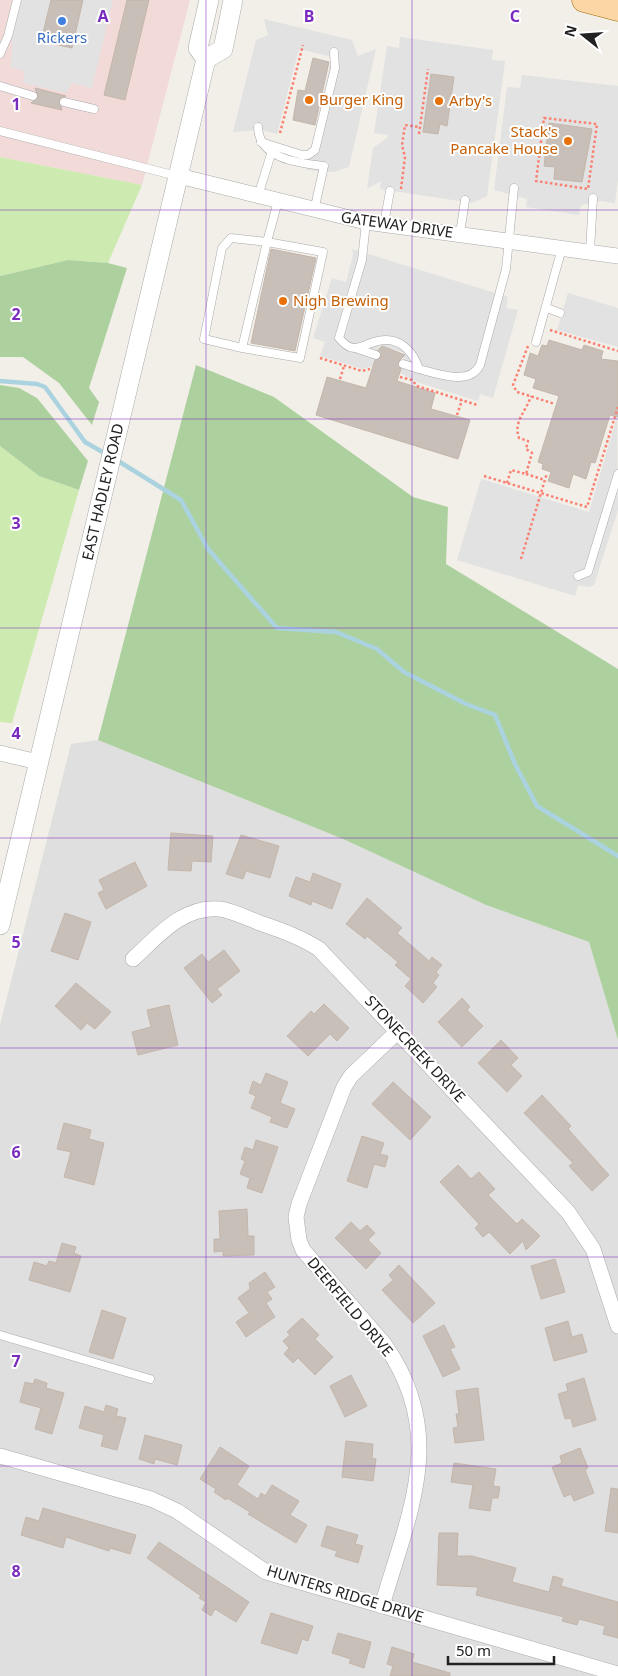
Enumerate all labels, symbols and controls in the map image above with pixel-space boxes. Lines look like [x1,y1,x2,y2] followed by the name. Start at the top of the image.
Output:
[97,5,109,27] text: A
[304,5,314,27] text: B
[510,5,520,27] text: C
[558,10,608,60] north arrow
[56,15,68,27] marker: Rickers
[559,23,581,39] text: N
[37,27,87,47] place label: Rickers
[319,89,404,109] place label: Burger King
[449,90,492,110] place label: Arby's
[11,93,21,115] text: 1
[303,94,315,106] marker: Burger King
[433,95,445,107] marker: Arby's
[450,121,558,158] place label: Stack's Pancake House
[562,135,574,147] marker: Stack's Pancake House
[340,206,455,242] street label: GATEWAY DRIVE
[293,290,389,310] place label: Nigh Brewing
[277,295,289,307] marker: Nigh Brewing
[11,303,21,325] text: 2
[77,421,128,562] street label: EAST HADLEY ROAD
[11,512,21,534] text: 3
[11,722,21,744] text: 4
[11,931,21,953] text: 5
[361,991,470,1106] street label: STONECREEK DRIVE
[11,1141,21,1163] text: 6
[303,1253,398,1360] street label: DEERFIELD DRIVE
[11,1350,21,1372] text: 7
[11,1560,21,1582] text: 8
[264,1560,426,1626] street label: HUNTERS RIDGE DRIVE
[448,1634,554,1666] scale bar
[456,1640,491,1660] text: 50 m

